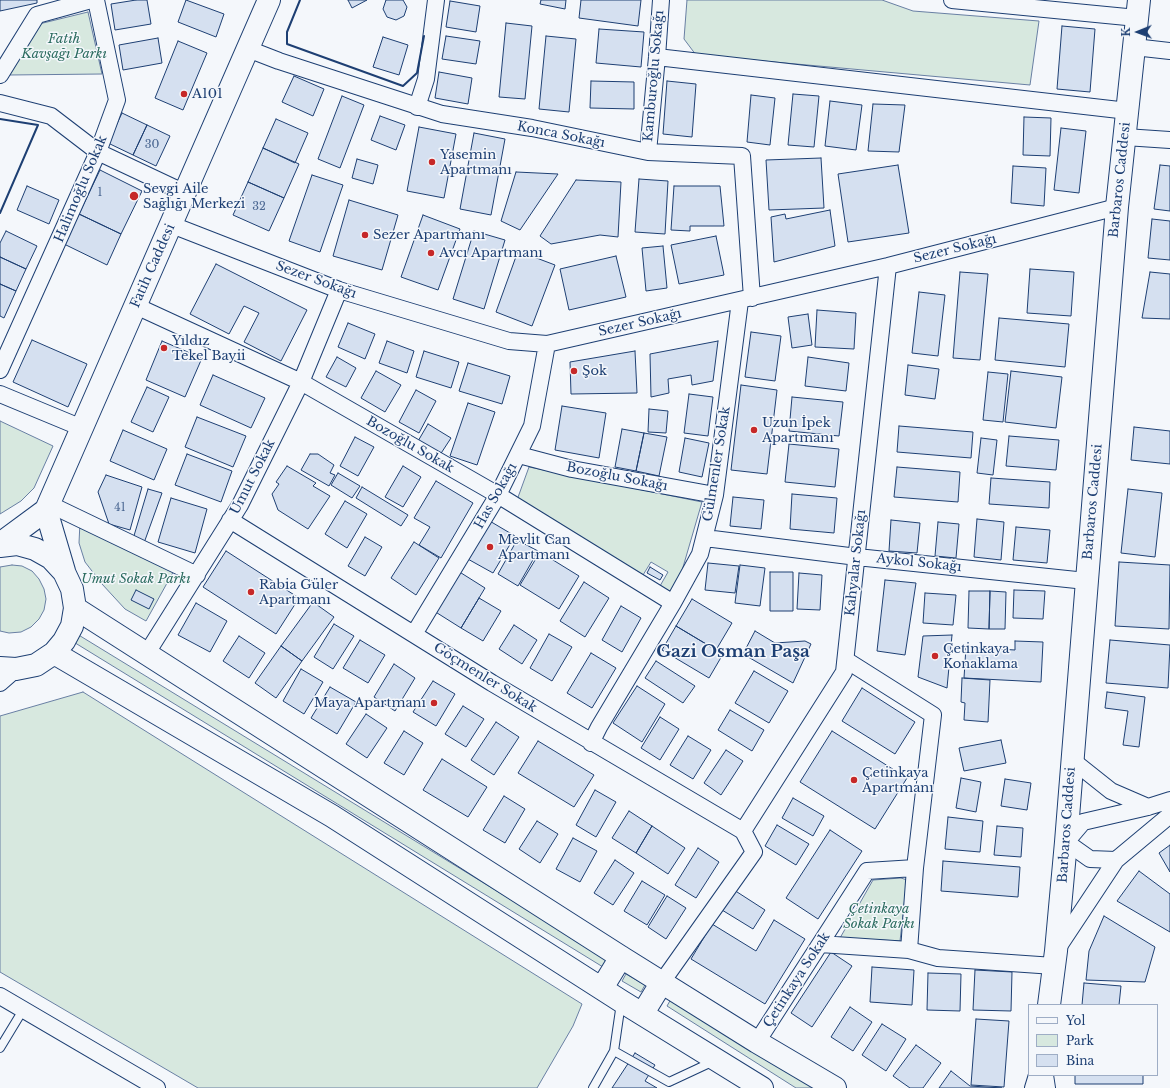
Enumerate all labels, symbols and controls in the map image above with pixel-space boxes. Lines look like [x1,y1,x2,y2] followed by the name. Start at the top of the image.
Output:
[640,10,668,142] street label: Kamburoğlu Sokağı
[1118,12,1158,52] north arrow
[1119,28,1133,37] text: K
[21,31,107,62] park label: Fatih Kavşağı Parkı
[192,86,223,102] place label: A101
[179,89,189,99] marker: A101
[516,119,606,151] street label: Konca Sokağı
[1106,121,1134,239] street label: Barbaros Caddesi
[51,133,111,245] street label: Halimoğlu Sokak
[145,138,159,152] house number: 30
[440,147,512,178] place label: Yasemin Apartmanı
[427,157,437,167] marker: Yasemin Apartmanı
[143,181,245,212] place label: Sevgi Aile Sağlığı Merkezi
[98,186,102,200] house number: 1
[128,190,140,202] marker: Sevgi Aile Sağlığı Merkezi
[252,200,266,214] house number: 32
[127,222,179,310] street label: Fatih Caddesi
[373,227,485,243] place label: Sezer Apartmanı
[360,230,370,240] marker: Sezer Apartmanı
[912,231,998,267] street label: Sezer Sokağı
[439,245,543,261] place label: Avcı Apartmanı
[426,248,436,258] marker: Avcı Apartmanı
[274,258,358,302] street label: Sezer Sokağı
[597,306,683,340] street label: Sezer Sokağı
[172,333,246,364] place label: Yıldız Tekel Bayii
[159,343,169,353] marker: Yıldız Tekel Bayii
[582,363,607,379] place label: Şok
[569,366,579,376] marker: Şok
[700,405,734,523] street label: Gülmenler Sokak
[363,414,457,476] street label: Bozoğlu Sokak
[762,415,834,446] place label: Uzun İpek Apartmanı
[749,425,759,435] marker: Uzun İpek Apartmanı
[227,437,279,517] street label: Umut Sokak
[1080,443,1106,561] street label: Barbaros Caddesi
[471,460,521,532] street label: Has Sokağı
[565,460,669,494] street label: Bozoğlu Sokağı
[114,501,126,515] house number: 41
[843,509,869,617] street label: Kahyalar Sokağı
[498,532,571,563] place label: Mevlit Can Apartmanı
[485,542,495,552] marker: Mevlit Can Apartmanı
[876,551,962,575] street label: Aykol Sokağı
[81,571,191,587] park label: Umut Sokak Parkı
[259,577,338,608] place label: Rabia Güler Apartmanı
[246,587,256,597] marker: Rabia Güler Apartmanı
[430,640,540,716] street label: Göçmenler Sokak
[943,641,1018,672] place label: Çetinkaya Konaklama
[656,642,810,662] district label: Gazi Osman Paşa
[930,651,940,661] marker: Çetinkaya Konaklama
[314,695,426,711] place label: Maya Apartmanı
[429,698,439,708] marker: Maya Apartmanı
[862,765,934,796] place label: Çetinkaya Apartmanı
[1055,766,1079,884] street label: Barbaros Caddesi
[849,775,859,785] marker: Çetinkaya Apartmanı
[843,901,915,932] park label: Çetinkaya Sokak Parkı
[760,929,834,1031] street label: Çetinkaya Sokak
[1028,1004,1158,1076] legend
[1066,1013,1085,1028] text: Yol
[1066,1033,1094,1048] text: Park
[1066,1053,1094,1068] text: Bina

